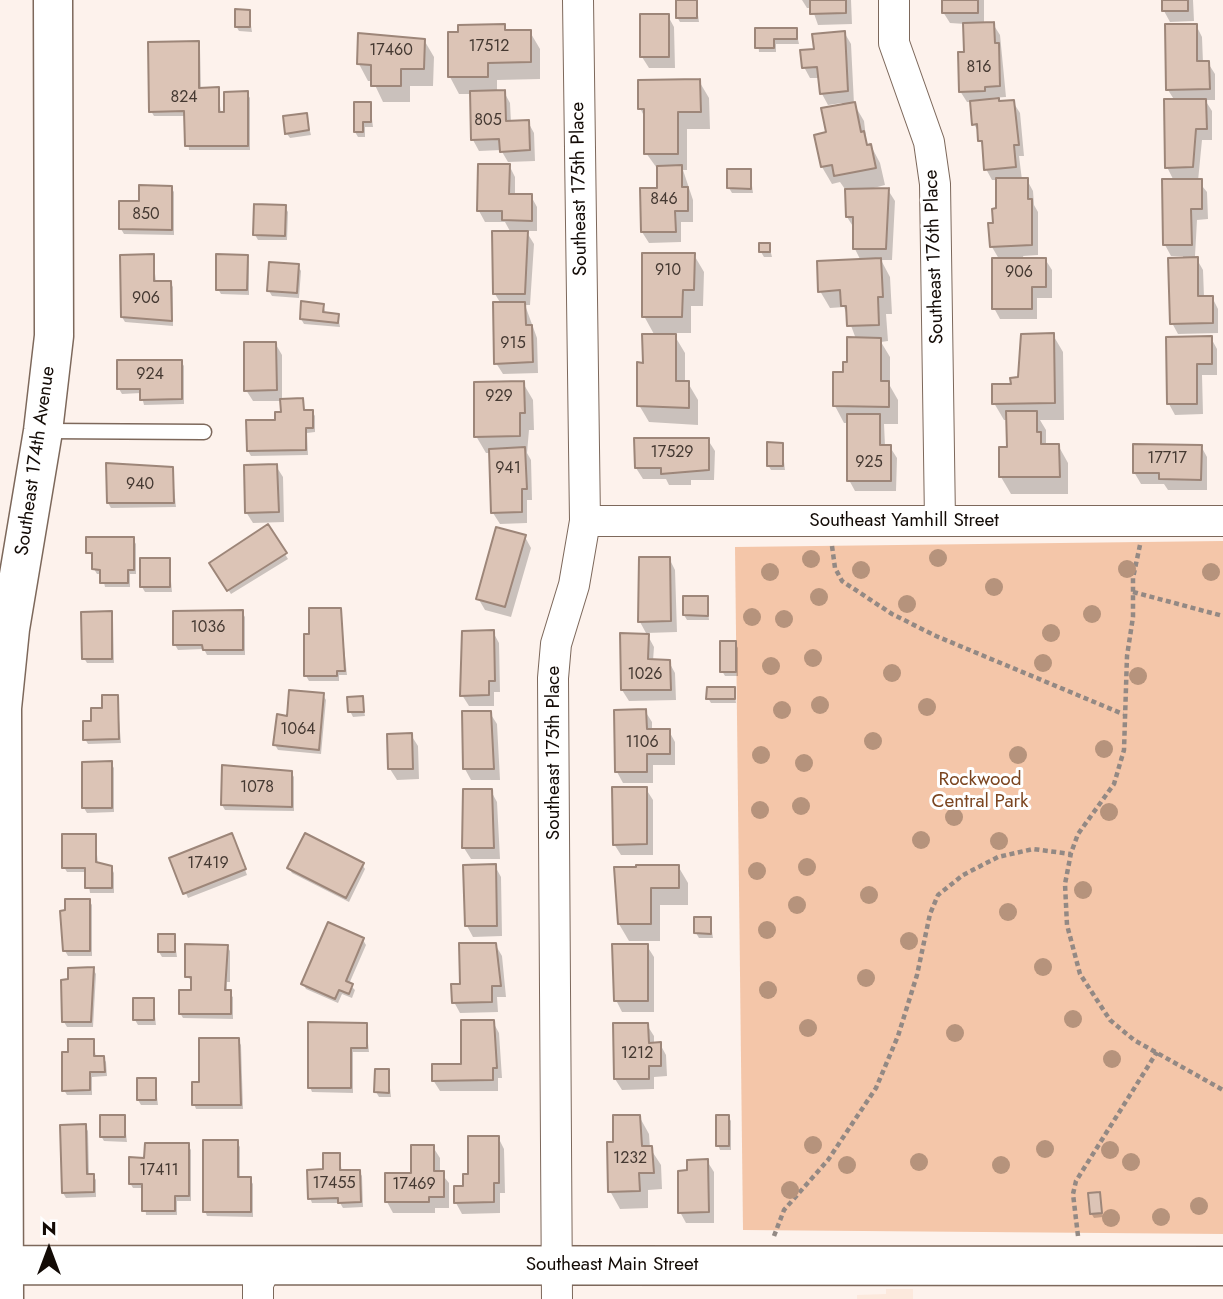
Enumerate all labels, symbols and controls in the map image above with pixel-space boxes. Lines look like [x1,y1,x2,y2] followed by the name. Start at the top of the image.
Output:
[469,37,509,57] house number: 17512
[369,41,413,61] house number: 17460
[966,58,992,78] house number: 816
[170,88,198,108] house number: 824
[567,102,593,276] street label: Southeast 175th Place
[474,111,502,131] house number: 805
[921,169,949,345] street label: Southeast 176th Place
[650,190,678,210] house number: 846
[132,205,160,225] house number: 850
[655,261,681,281] house number: 910
[1005,263,1033,283] house number: 906
[132,289,160,309] house number: 906
[500,334,526,354] house number: 915
[11,365,61,557] street label: Southeast 174th Avenue
[136,365,164,385] house number: 924
[485,387,513,407] house number: 929
[651,443,693,463] house number: 17529
[1147,449,1187,469] house number: 17717
[855,453,883,473] house number: 925
[495,459,521,479] house number: 941
[126,475,154,495] house number: 940
[809,510,999,532] street label: Southeast Yamhill Street
[191,618,225,638] house number: 1036
[627,665,663,685] house number: 1026
[543,666,565,840] street label: Southeast 175th Place
[280,720,316,740] house number: 1064
[625,733,659,753] house number: 1106
[932,769,1028,813] park label: Rockwood Central Park
[240,778,274,798] house number: 1078
[187,854,229,874] house number: 17419
[621,1044,653,1064] house number: 1212
[613,1149,647,1169] house number: 1232
[139,1161,179,1181] house number: 17411
[313,1174,355,1194] house number: 17455
[392,1175,436,1195] house number: 17469
[14,1215,84,1285] north arrow
[41,1215,57,1242] text: N
[526,1254,698,1276] street label: Southeast Main Street

